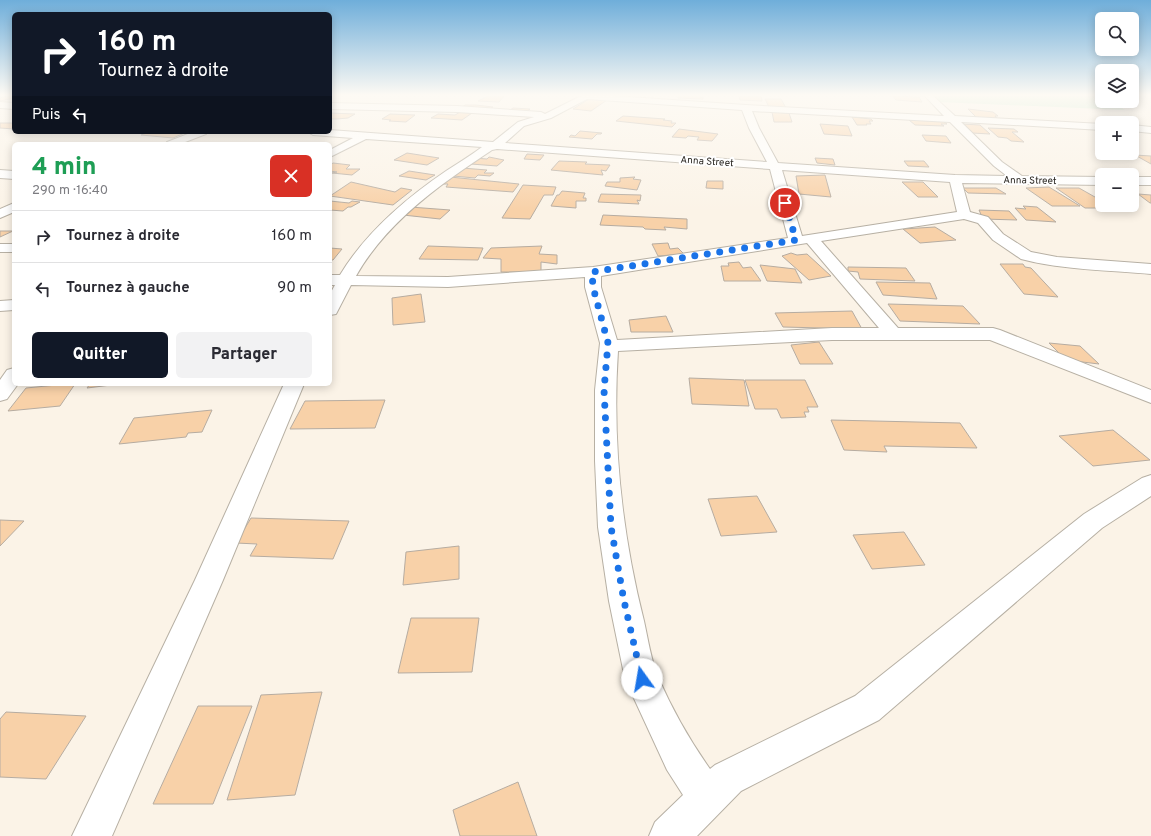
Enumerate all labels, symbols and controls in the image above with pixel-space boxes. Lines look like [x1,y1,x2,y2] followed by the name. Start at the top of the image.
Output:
[1095,12,1139,212] map controls
[1095,12,1139,56] button: search
[98,25,176,61] text: 160 m
[32,28,84,80] icon: right
[98,60,229,83] text: Tournez à droite
[1095,64,1139,108] button: layers
[69,104,91,126] icon: left
[32,106,61,125] text: Puis
[1095,116,1139,160] button: +
[32,153,96,183] text: 4 min
[680,154,734,170] street label: Anna Street
[270,155,312,197] button: close
[1095,168,1139,212] button: −
[1003,174,1057,188] street label: Anna Street
[32,183,108,199] text: 290 m · 16:40
[768,186,802,220] pin
[774,192,796,214] icon: arrive
[32,226,54,248] icon: right
[66,227,180,246] text: Tournez à droite
[272,227,312,246] text: 160 m
[32,278,54,300] icon: left
[66,279,190,298] text: Tournez à gauche
[277,279,312,298] text: 90 m
[32,332,168,378] button: Quitter
[176,332,312,378] button: Partager
[621,658,663,700] position arrow

